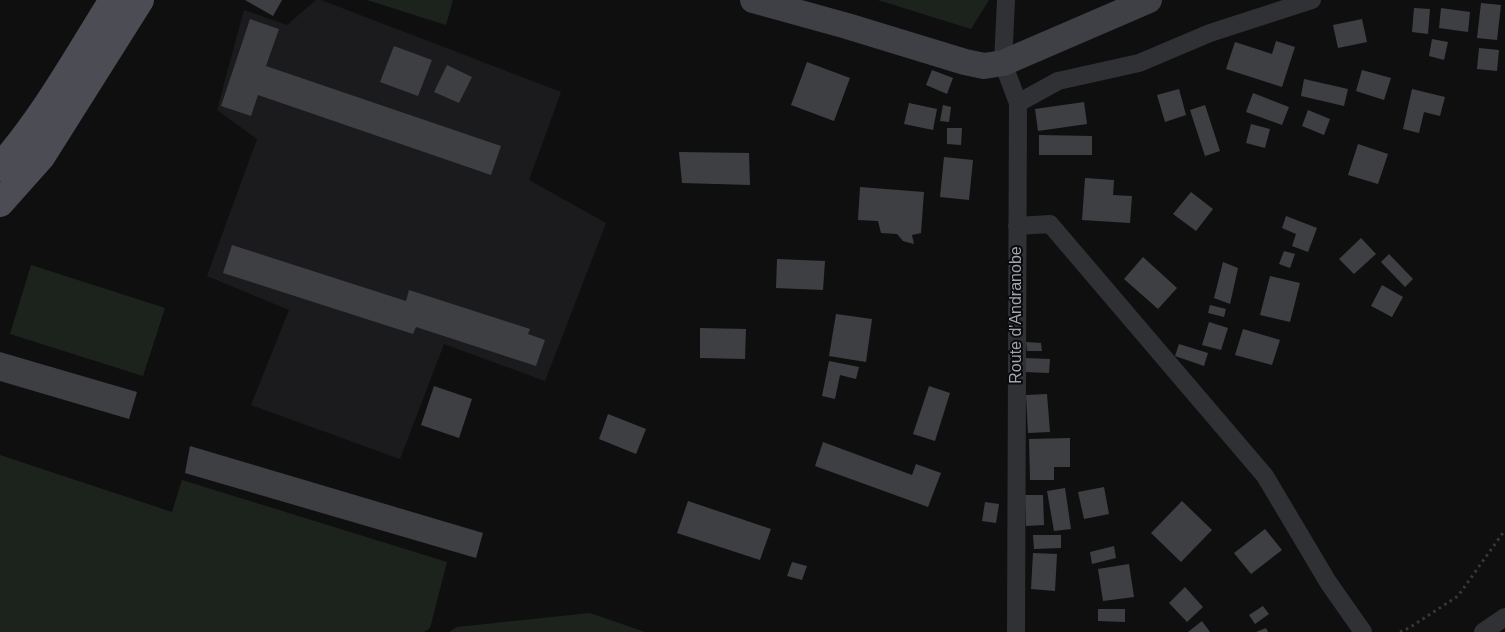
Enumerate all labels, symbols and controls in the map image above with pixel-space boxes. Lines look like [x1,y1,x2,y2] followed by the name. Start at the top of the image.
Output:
[1007,246,1027,384] street label: Route d'Andranobe

